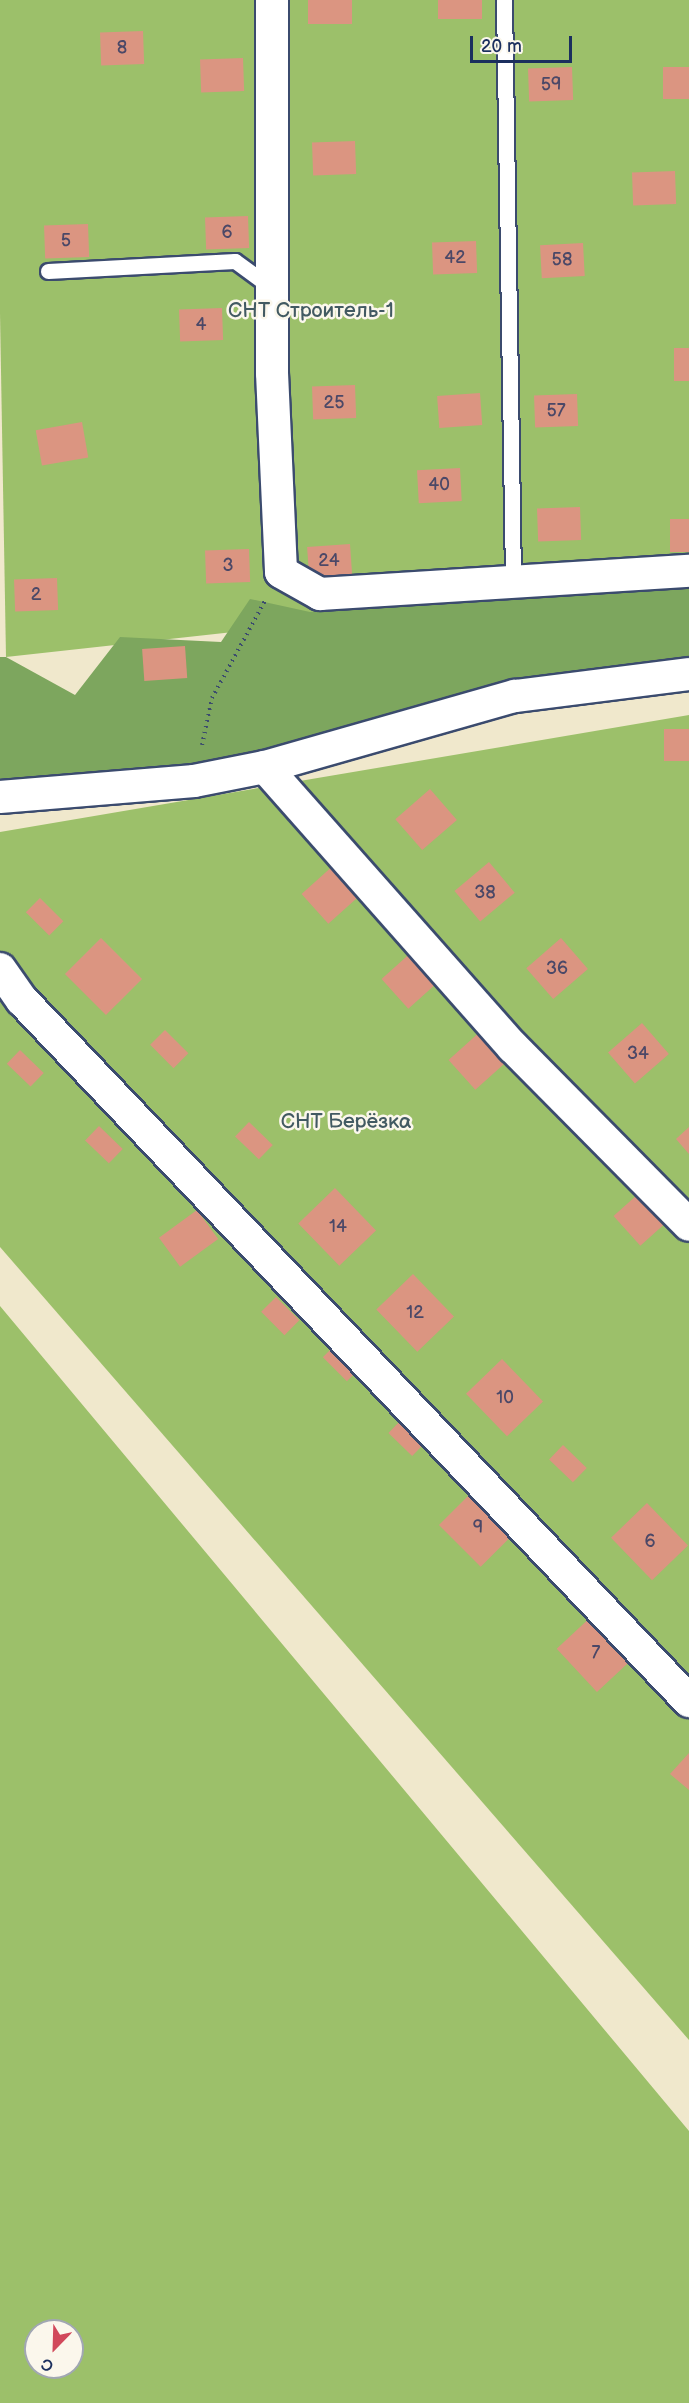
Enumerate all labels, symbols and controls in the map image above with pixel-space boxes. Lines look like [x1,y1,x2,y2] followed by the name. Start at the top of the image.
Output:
[473,24,575,62] scale bar
[481,36,522,57] text: 20 m
[117,37,127,59] house number: 8
[541,74,561,96] house number: 59
[222,222,232,244] house number: 6
[61,230,71,252] house number: 5
[444,247,466,269] house number: 42
[552,249,572,271] house number: 58
[228,298,394,324] park label: СНТ Строитель-1
[196,314,206,336] house number: 4
[324,392,344,414] house number: 25
[546,400,566,422] house number: 57
[428,474,450,496] house number: 40
[318,550,340,572] house number: 24
[222,555,234,577] house number: 3
[31,584,41,606] house number: 2
[474,882,496,904] house number: 38
[546,958,568,980] house number: 36
[627,1043,649,1065] house number: 34
[281,1109,411,1135] park label: СНТ Берёзка
[329,1216,347,1238] house number: 14
[406,1302,424,1324] house number: 12
[496,1387,514,1409] house number: 10
[473,1517,483,1539] house number: 9
[645,1531,655,1553] house number: 6
[592,1642,600,1664] house number: 7
[24,2319,84,2379] north arrow
[39,2353,56,2375] text: С

